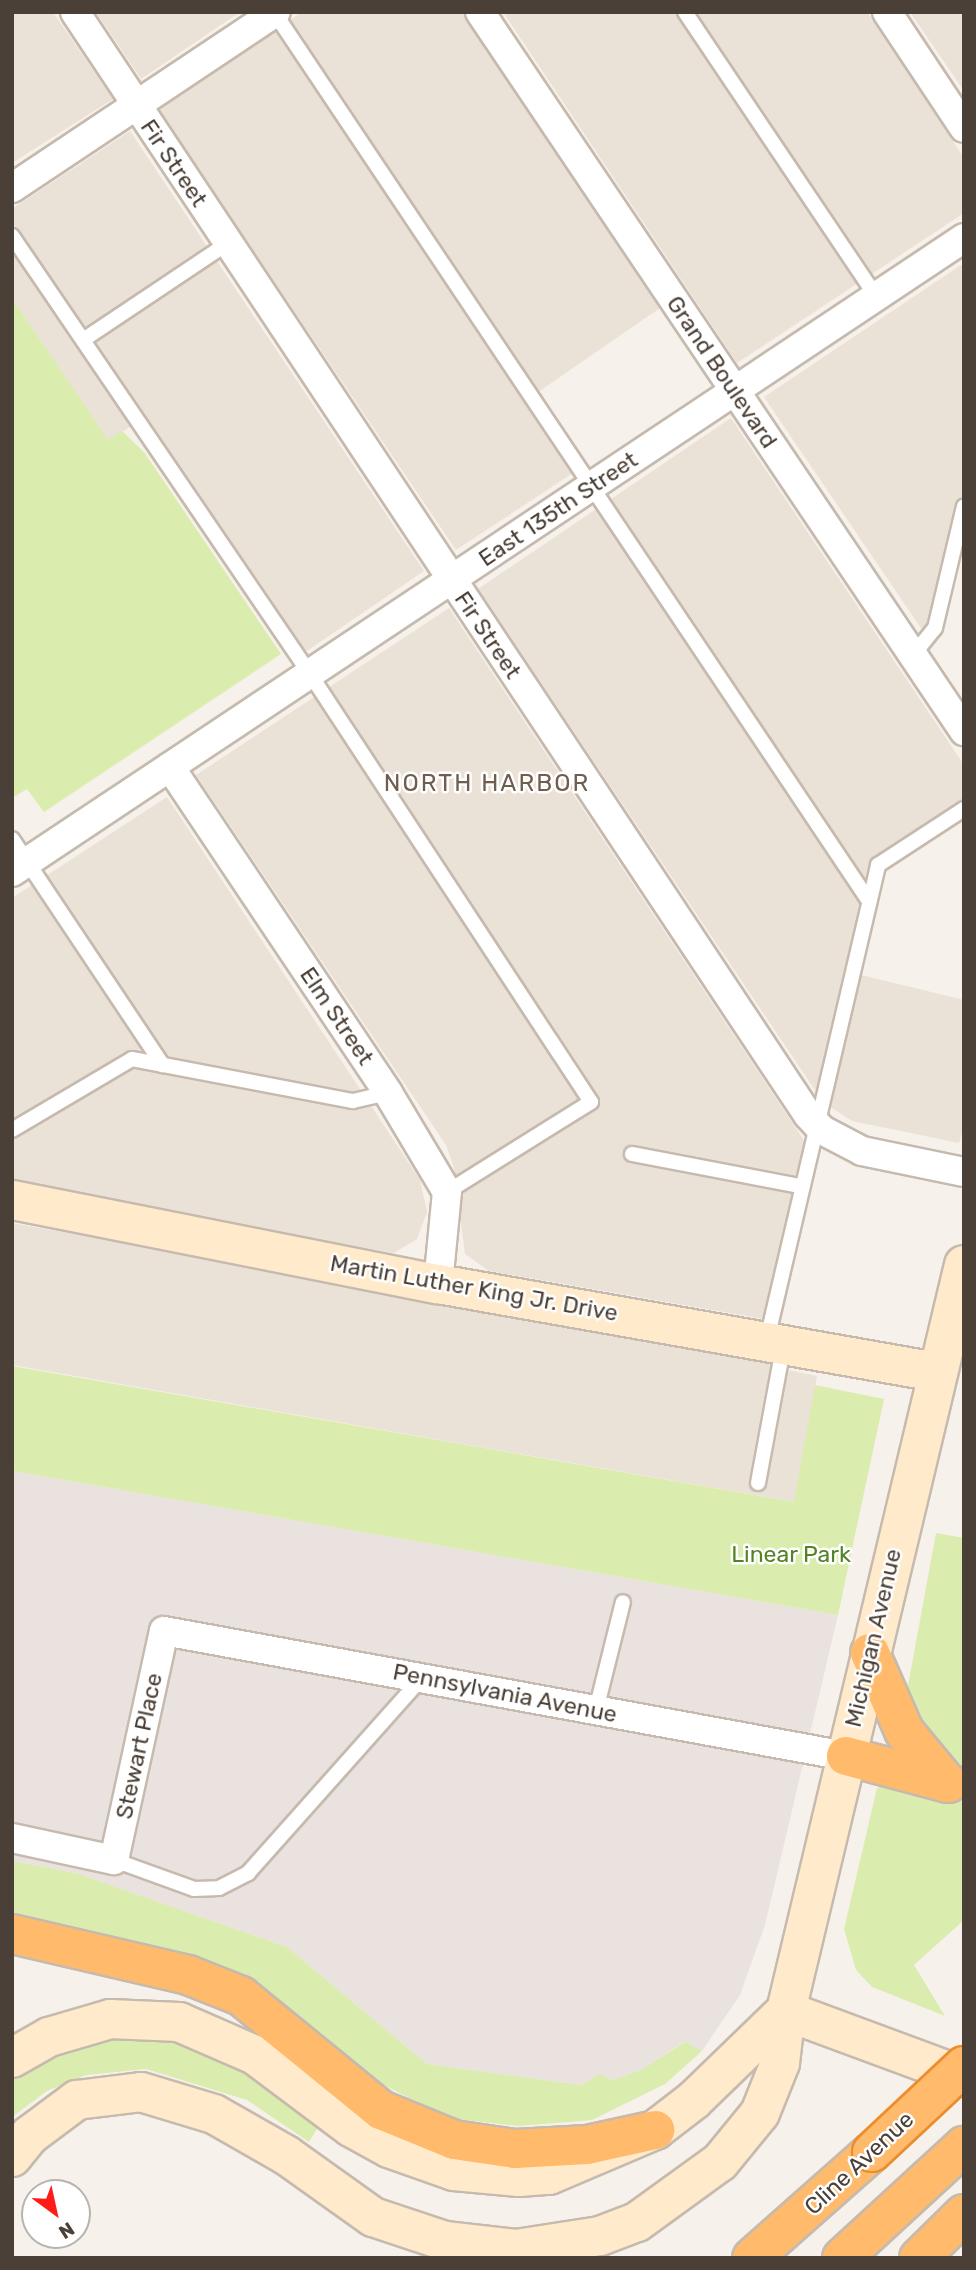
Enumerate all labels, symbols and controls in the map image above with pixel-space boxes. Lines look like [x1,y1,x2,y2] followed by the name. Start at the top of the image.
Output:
[135,114,213,212] street label: Fir Street
[661,291,783,453] street label: Grand Boulevard
[473,446,643,572] street label: East 135th Street
[449,586,527,684] street label: Fir Street
[385,770,589,798] district label: NORTH HARBOR
[294,962,380,1070] street label: Elm Street
[328,1249,620,1327] street label: Martin Luther King Jr. Drive
[731,1540,851,1568] park label: Linear Park
[839,1546,907,1730] street label: Michigan Avenue
[390,1658,620,1728] street label: Pennsylvania Avenue
[110,1670,168,1822] street label: Stewart Place
[799,2105,919,2221] street label: Cline Avenue
[21,2179,91,2249] north arrow
[55,2217,79,2244] text: N

